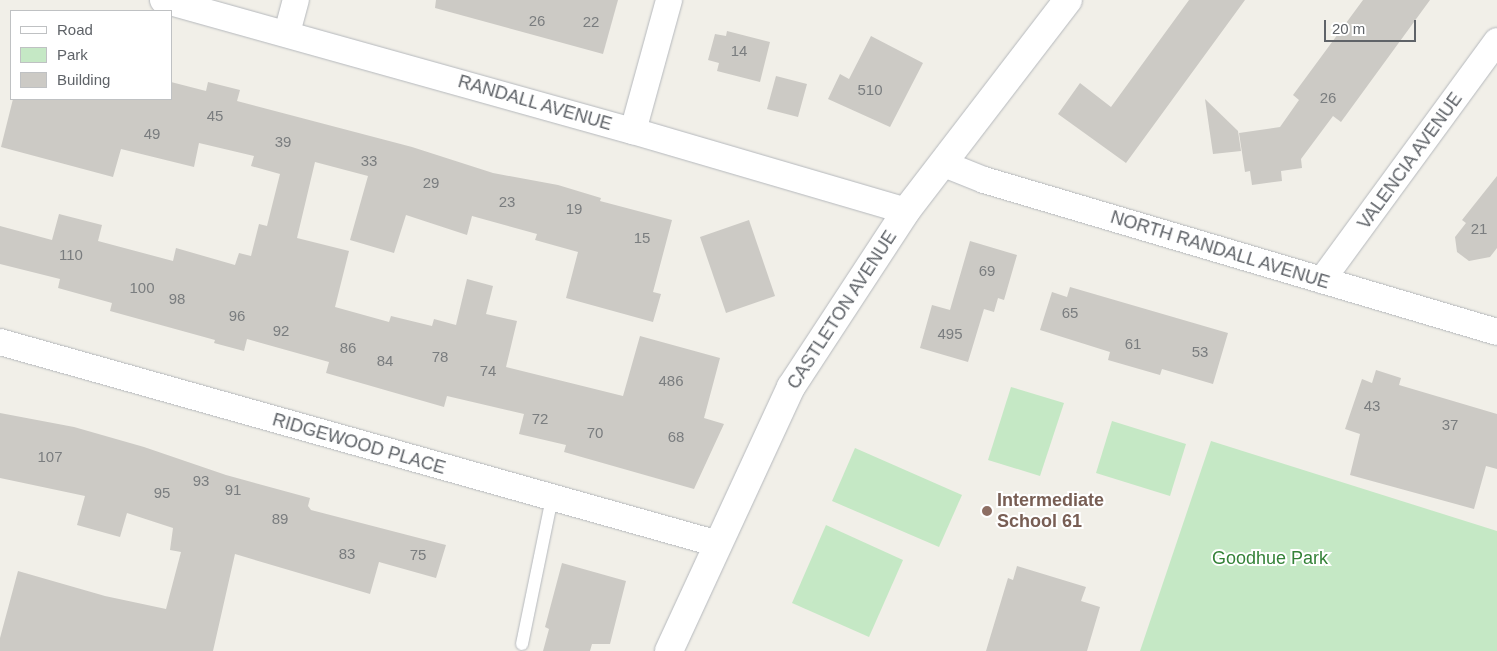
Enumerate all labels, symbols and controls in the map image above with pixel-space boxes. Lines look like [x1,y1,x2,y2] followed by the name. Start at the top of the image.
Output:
[10,10,172,100] legend
[1327,10,1420,42] scale bar
[529,12,545,30] house number: 26
[583,13,599,31] house number: 22
[1332,20,1365,37] text: 20 m
[57,21,93,38] text: Road
[731,42,747,60] house number: 14
[57,46,88,63] text: Park
[455,70,615,136] street label: RANDALL AVENUE
[57,71,110,88] text: Building
[857,81,883,99] house number: 510
[1353,88,1467,234] street label: VALENCIA AVENUE
[1320,89,1336,107] house number: 26
[207,107,223,125] house number: 45
[144,125,160,143] house number: 49
[275,133,291,151] house number: 39
[361,152,377,170] house number: 33
[423,174,439,192] house number: 29
[499,193,515,211] house number: 23
[566,200,582,218] house number: 19
[1107,206,1333,294] street label: NORTH RANDALL AVENUE
[1471,220,1487,238] house number: 21
[782,226,902,394] street label: CASTLETON AVENUE
[634,229,650,247] house number: 15
[59,246,83,264] house number: 110
[979,262,995,280] house number: 69
[129,279,155,297] house number: 100
[169,290,185,308] house number: 98
[1062,304,1078,322] house number: 65
[229,307,245,325] house number: 96
[273,322,289,340] house number: 92
[937,325,963,343] house number: 495
[1125,335,1141,353] house number: 61
[340,339,356,357] house number: 86
[1192,343,1208,361] house number: 53
[432,348,448,366] house number: 78
[377,352,393,370] house number: 84
[480,362,496,380] house number: 74
[658,372,684,390] house number: 486
[1364,397,1380,415] house number: 43
[270,409,448,479] street label: RIDGEWOOD PLACE
[532,410,548,428] house number: 72
[1442,416,1458,434] house number: 37
[587,424,603,442] house number: 70
[668,428,684,446] house number: 68
[37,448,63,466] house number: 107
[193,472,209,490] house number: 93
[225,481,241,499] house number: 91
[154,484,170,502] house number: 95
[997,490,1104,532] place label: Intermediate School 61
[981,505,993,517] marker: Intermediate School 61
[272,510,288,528] house number: 89
[339,545,355,563] house number: 83
[410,546,426,564] house number: 75
[1212,547,1328,569] park label: Goodhue Park

